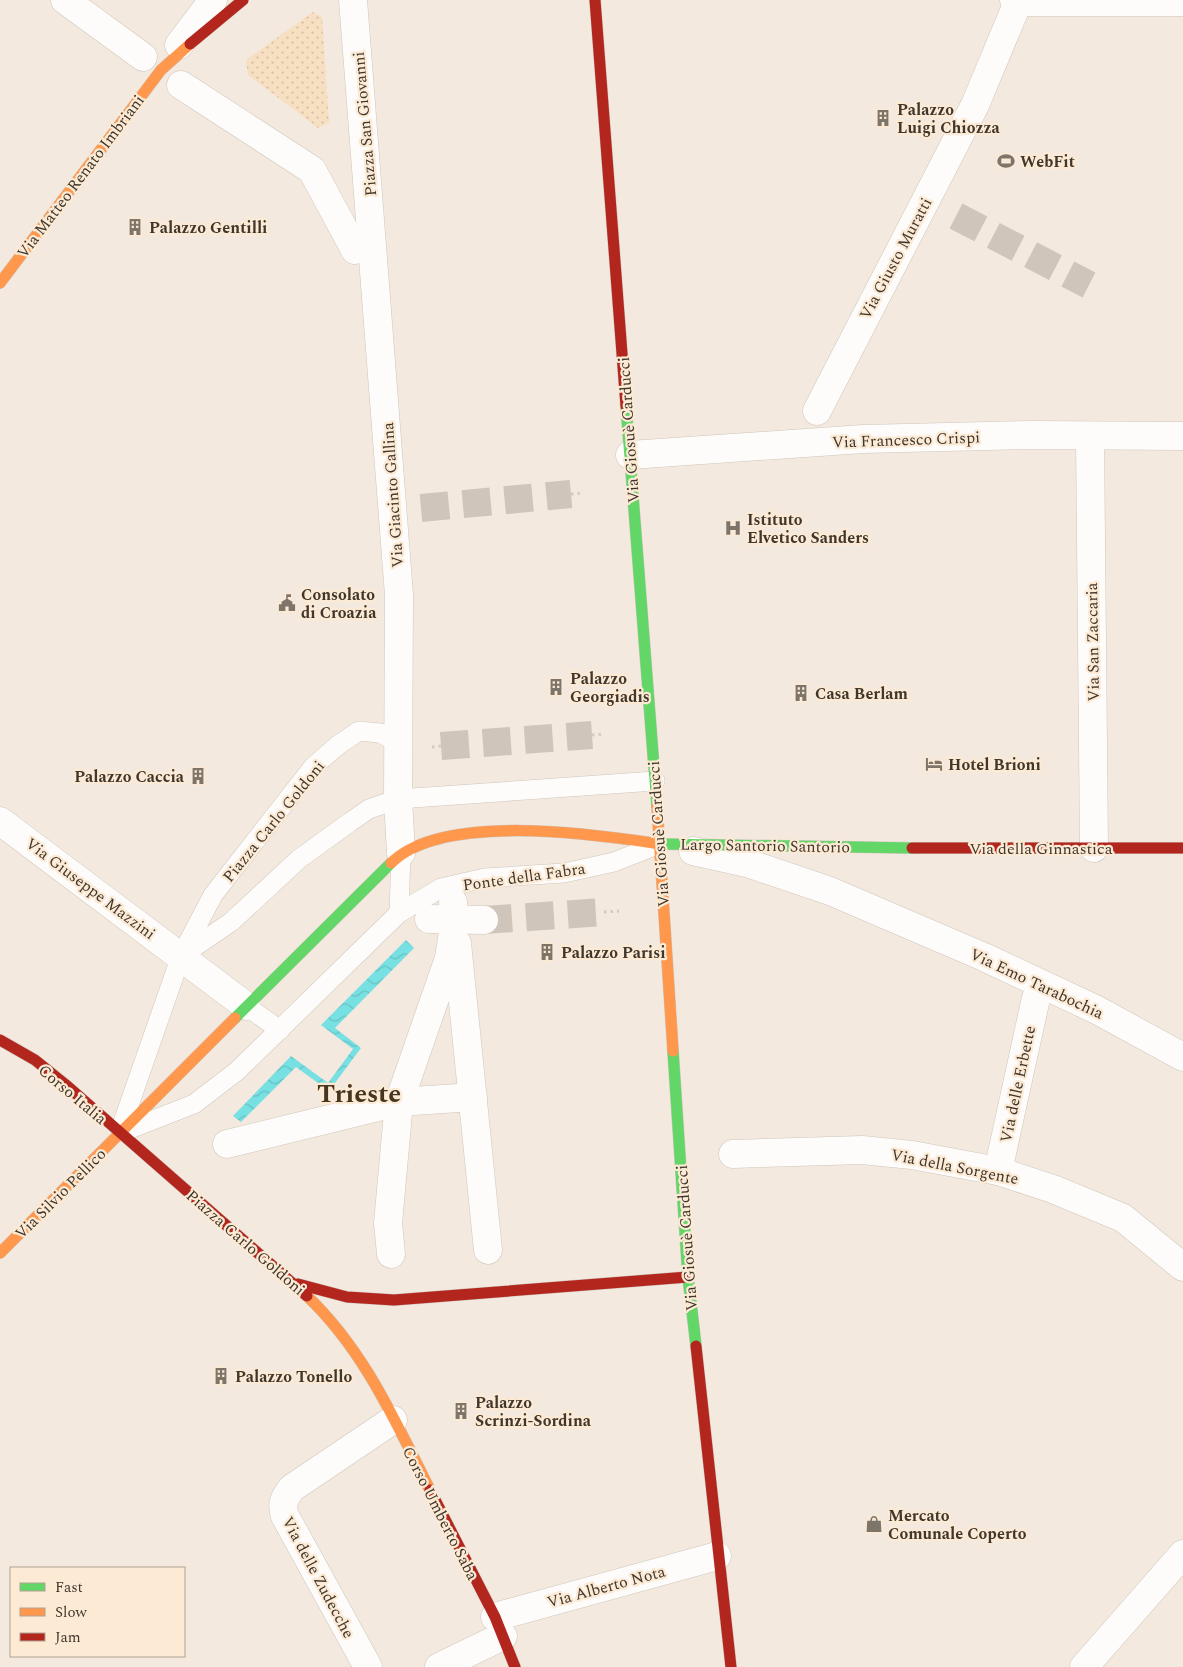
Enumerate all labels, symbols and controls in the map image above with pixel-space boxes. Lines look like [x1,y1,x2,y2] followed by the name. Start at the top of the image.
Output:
[347,51,383,197] street label: Piazza San Giovanni
[11,90,150,263] street label: Via Matteo Renato Imbriani
[897,98,1000,140] place label: Palazzo Luigi Chiozza
[873,108,893,128] building icon: Palazzo Luigi Chiozza
[1020,150,1075,174] place label: WebFit
[996,151,1016,171] sports icon: WebFit
[854,193,938,324] street label: Via Giusto Muratti
[149,216,267,240] place label: Palazzo Gentilli
[125,217,145,237] building icon: Palazzo Gentilli
[612,356,646,504] street label: Via Giosuè Carducci
[376,421,410,568] street label: Via Giacinto Gallina
[832,425,981,455] street label: Via Francesco Crispi
[747,508,869,550] place label: Istituto Elvetico Sanders
[723,518,743,538] hospital icon: Istituto Elvetico Sanders
[1080,582,1106,702] street label: Via San Zaccaria
[301,583,377,625] place label: Consolato di Croazia
[277,593,297,613] public building icon: Consolato di Croazia
[570,667,650,709] place label: Palazzo Georgiadis
[546,677,566,697] building icon: Palazzo Georgiadis
[815,682,909,706] place label: Casa Berlam
[791,683,811,703] building icon: Casa Berlam
[948,753,1041,777] place label: Hotel Brioni
[924,754,944,774] hotel icon: Hotel Brioni
[217,756,331,888] street label: Piazza Carlo Goldoni
[642,760,676,908] street label: Via Giosuè Carducci
[74,765,185,789] place label: Palazzo Caccia
[188,766,208,786] building icon: Palazzo Caccia
[20,832,160,946] street label: Via Giuseppe Mazzini
[680,833,850,859] street label: Largo Santorio Santorio
[969,837,1113,861] street label: Via della Ginnastica
[461,856,587,897] street label: Ponte della Fabra
[561,941,665,965] place label: Palazzo Parisi
[537,942,557,962] building icon: Palazzo Parisi
[966,942,1108,1026] street label: Via Emo Tarabochia
[994,1023,1042,1145] street label: Via delle Erbette
[33,1059,112,1131] street label: Corso Italia
[317,1074,401,1114] district label: Trieste
[10,1143,112,1245] street label: Via Silvio Pellico
[889,1143,1021,1191] street label: Via della Sorgente
[670,1164,704,1312] street label: Via Giosuè Carducci
[181,1184,310,1301] street label: Piazza Carlo Goldoni
[235,1365,352,1389] place label: Palazzo Tonello
[211,1366,231,1386] building icon: Palazzo Tonello
[475,1391,592,1433] place label: Palazzo Scrinzi-Sordina
[451,1401,471,1421] building icon: Palazzo Scrinzi-Sordina
[396,1442,484,1585] street label: Corso Umberto Saba
[888,1504,1027,1546] place label: Mercato Comunale Coperto
[276,1512,360,1643] street label: Via delle Zudecche
[864,1514,884,1534] shop icon: Mercato Comunale Coperto
[544,1560,668,1614] street label: Via Alberto Nota
[10,1567,185,1657] legend
[55,1576,83,1599] text: Fast
[55,1601,87,1624] text: Slow
[55,1626,81,1649] text: Jam

